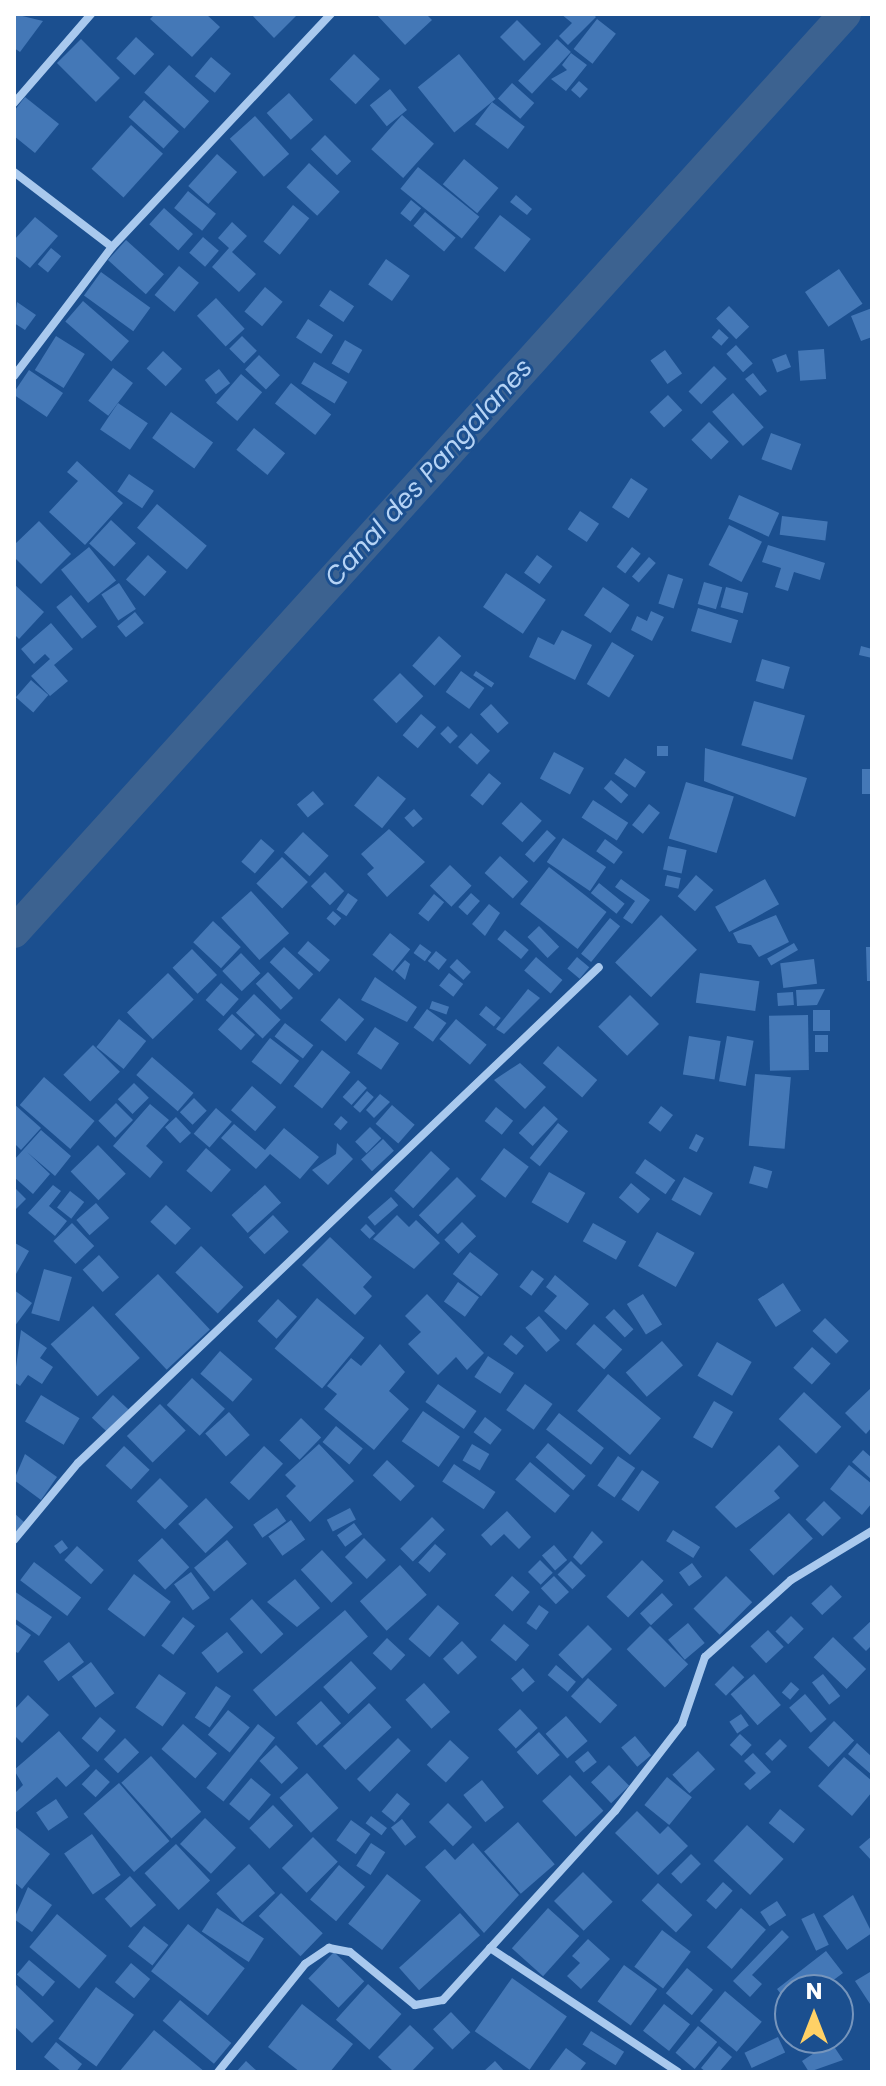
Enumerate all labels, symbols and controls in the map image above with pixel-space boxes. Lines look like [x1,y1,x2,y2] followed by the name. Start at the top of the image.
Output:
[318,353,540,593] water label: Canal des Pangalanes
[774,1974,854,2054] north arrow
[806,1976,822,2007] text: N

